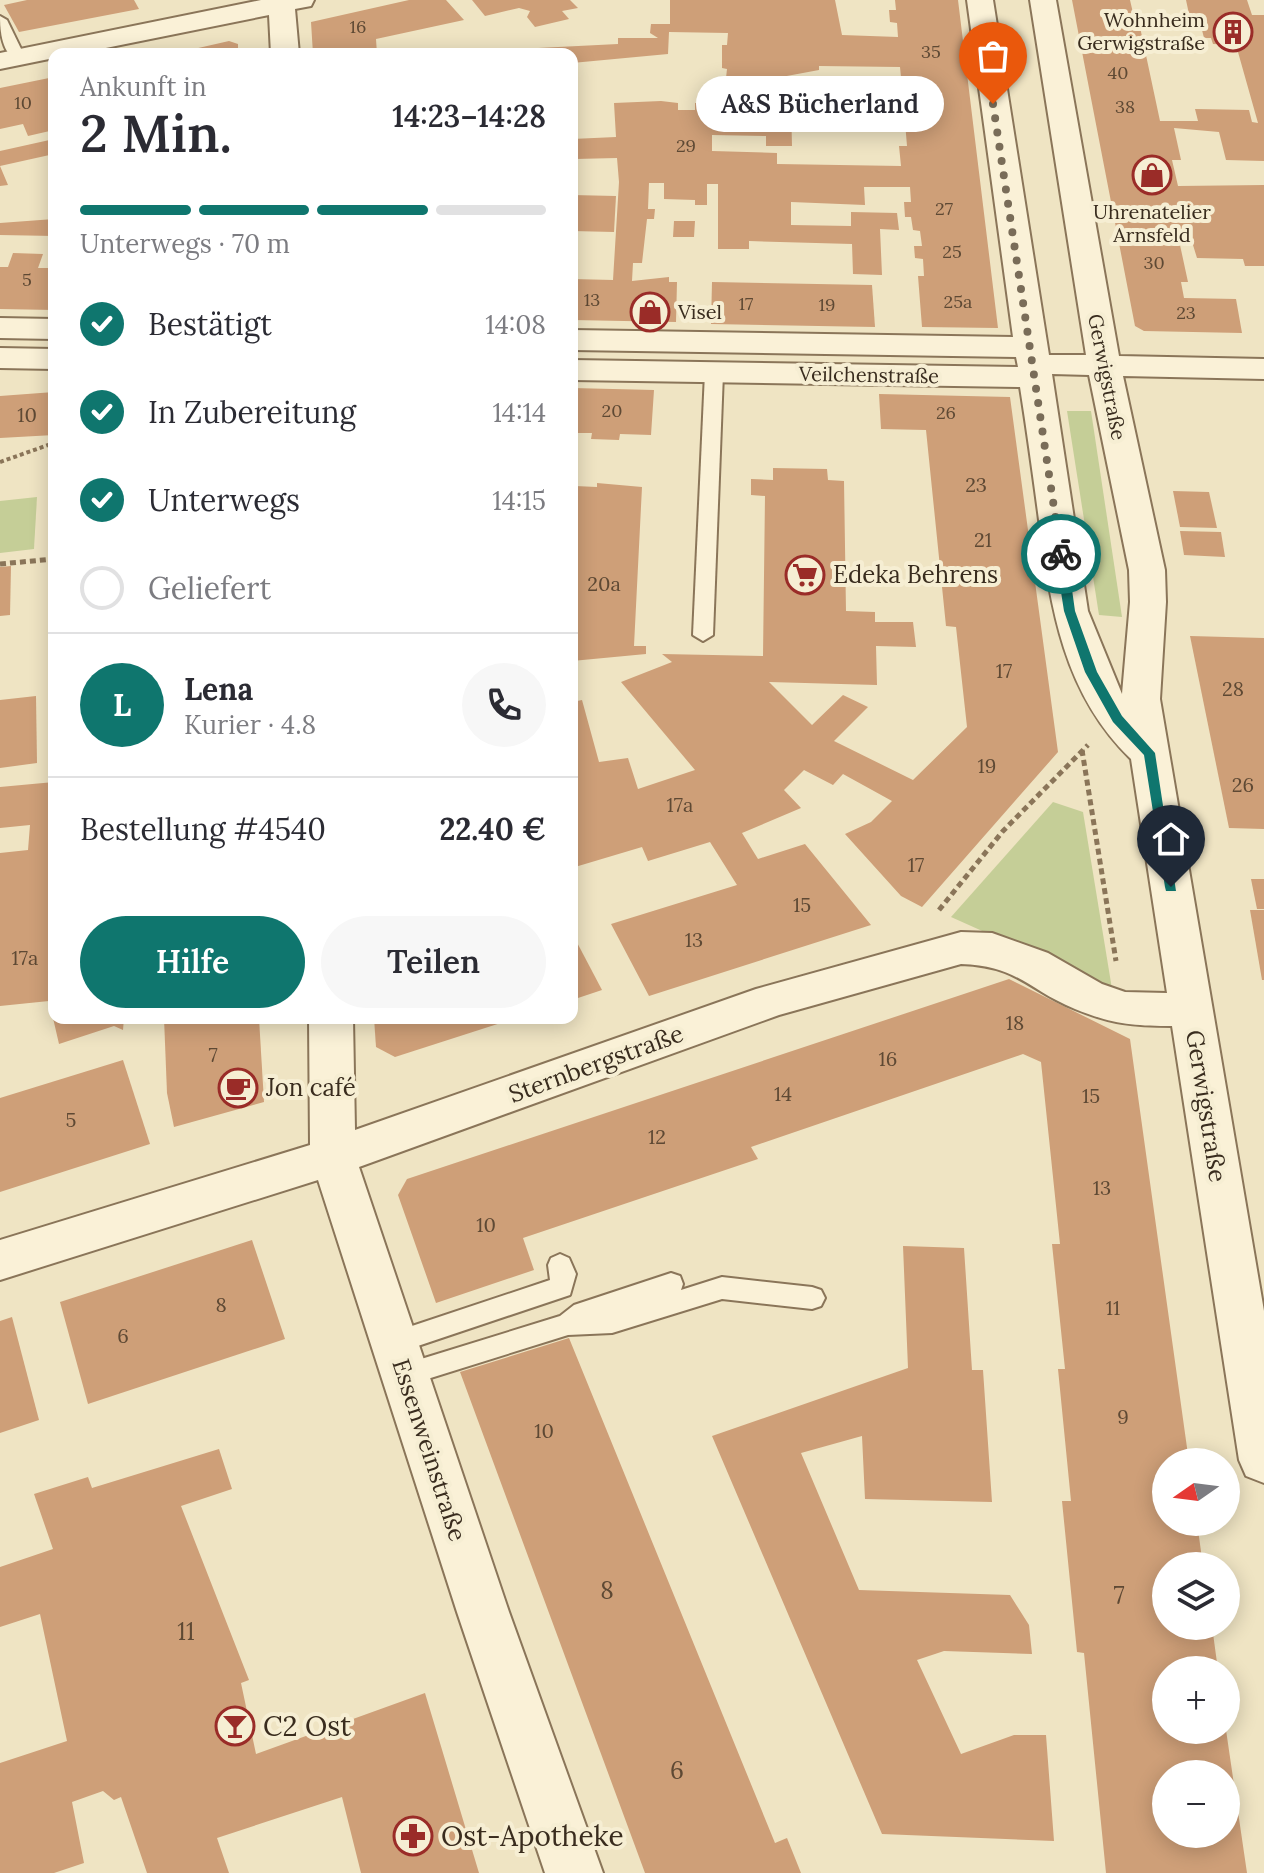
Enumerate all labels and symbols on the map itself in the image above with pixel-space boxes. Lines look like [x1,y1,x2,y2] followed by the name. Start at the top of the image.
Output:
[1077,7,1205,55] place label: Wohnheim Gerwigstraße
[1212,11,1254,53] building icon: Wohnheim Gerwigstraße
[350,15,366,38] house number: 16
[959,22,1027,104] pin
[921,40,941,63] house number: 35
[1108,61,1128,84] house number: 40
[697,76,945,132] callout: A&S Bücherland
[14,91,32,114] house number: 10
[1115,95,1135,118] house number: 38
[676,134,696,157] house number: 29
[1131,154,1173,196] shop icon: Uhrenatelier Arnsfeld
[935,197,953,220] house number: 27
[1093,199,1211,247] place label: Uhrenatelier Arnsfeld
[942,240,962,263] house number: 25
[1143,251,1165,274] house number: 30
[22,268,32,291] house number: 5
[584,288,600,311] house number: 13
[944,290,972,313] house number: 25a
[629,291,671,333] shop icon: Visel
[739,292,753,315] house number: 17
[819,293,835,316] house number: 19
[677,299,722,324] place label: Visel
[1176,301,1196,324] house number: 23
[1083,312,1132,442] street label: Gerwigstraße
[798,361,939,388] street label: Veilchenstraße
[602,399,622,422] house number: 20
[936,401,956,424] house number: 26
[17,402,37,427] house number: 10
[965,472,987,497] house number: 23
[1021,514,1101,594] courier
[974,527,992,552] house number: 21
[784,554,826,596] supermarket icon: Edeka Behrens
[833,559,998,590] place label: Edeka Behrens
[587,571,621,596] house number: 20a
[996,658,1012,683] house number: 17
[1222,676,1244,701] house number: 28
[978,753,996,778] house number: 19
[1232,772,1254,797] house number: 26
[667,792,693,817] house number: 17a
[1137,805,1205,887] pin
[908,852,924,877] house number: 17
[793,892,811,917] house number: 15
[685,927,703,952] house number: 13
[12,945,38,970] house number: 17a
[1006,1010,1024,1035] house number: 18
[504,1018,687,1110] street label: Sternbergstraße
[1179,1028,1234,1184] street label: Gerwigstraße
[208,1042,218,1067] house number: 7
[879,1046,897,1071] house number: 16
[217,1067,259,1109] cafe icon: Jon café
[265,1072,356,1103] place label: Jon café
[774,1081,792,1106] house number: 14
[1082,1083,1100,1108] house number: 15
[66,1107,76,1132] house number: 5
[648,1124,666,1149] house number: 12
[1093,1175,1111,1200] house number: 13
[476,1212,496,1237] house number: 10
[215,1292,227,1317] house number: 8
[1106,1295,1120,1320] house number: 11
[117,1323,129,1348] house number: 6
[385,1355,474,1545] street label: Essenweinstraße
[1117,1404,1129,1429] house number: 9
[534,1418,554,1443] house number: 10
[1152,1448,1240,1536] north arrow
[600,1575,614,1606] house number: 8
[1113,1580,1125,1611] house number: 7
[177,1616,195,1647] house number: 11
[214,1705,256,1747] bar icon: C2 Ost
[263,1708,351,1744] place label: C2 Ost
[670,1755,684,1786] house number: 6
[392,1815,434,1857] pharmacy icon: Ost-Apotheke
[441,1818,624,1854] place label: Ost-Apotheke

